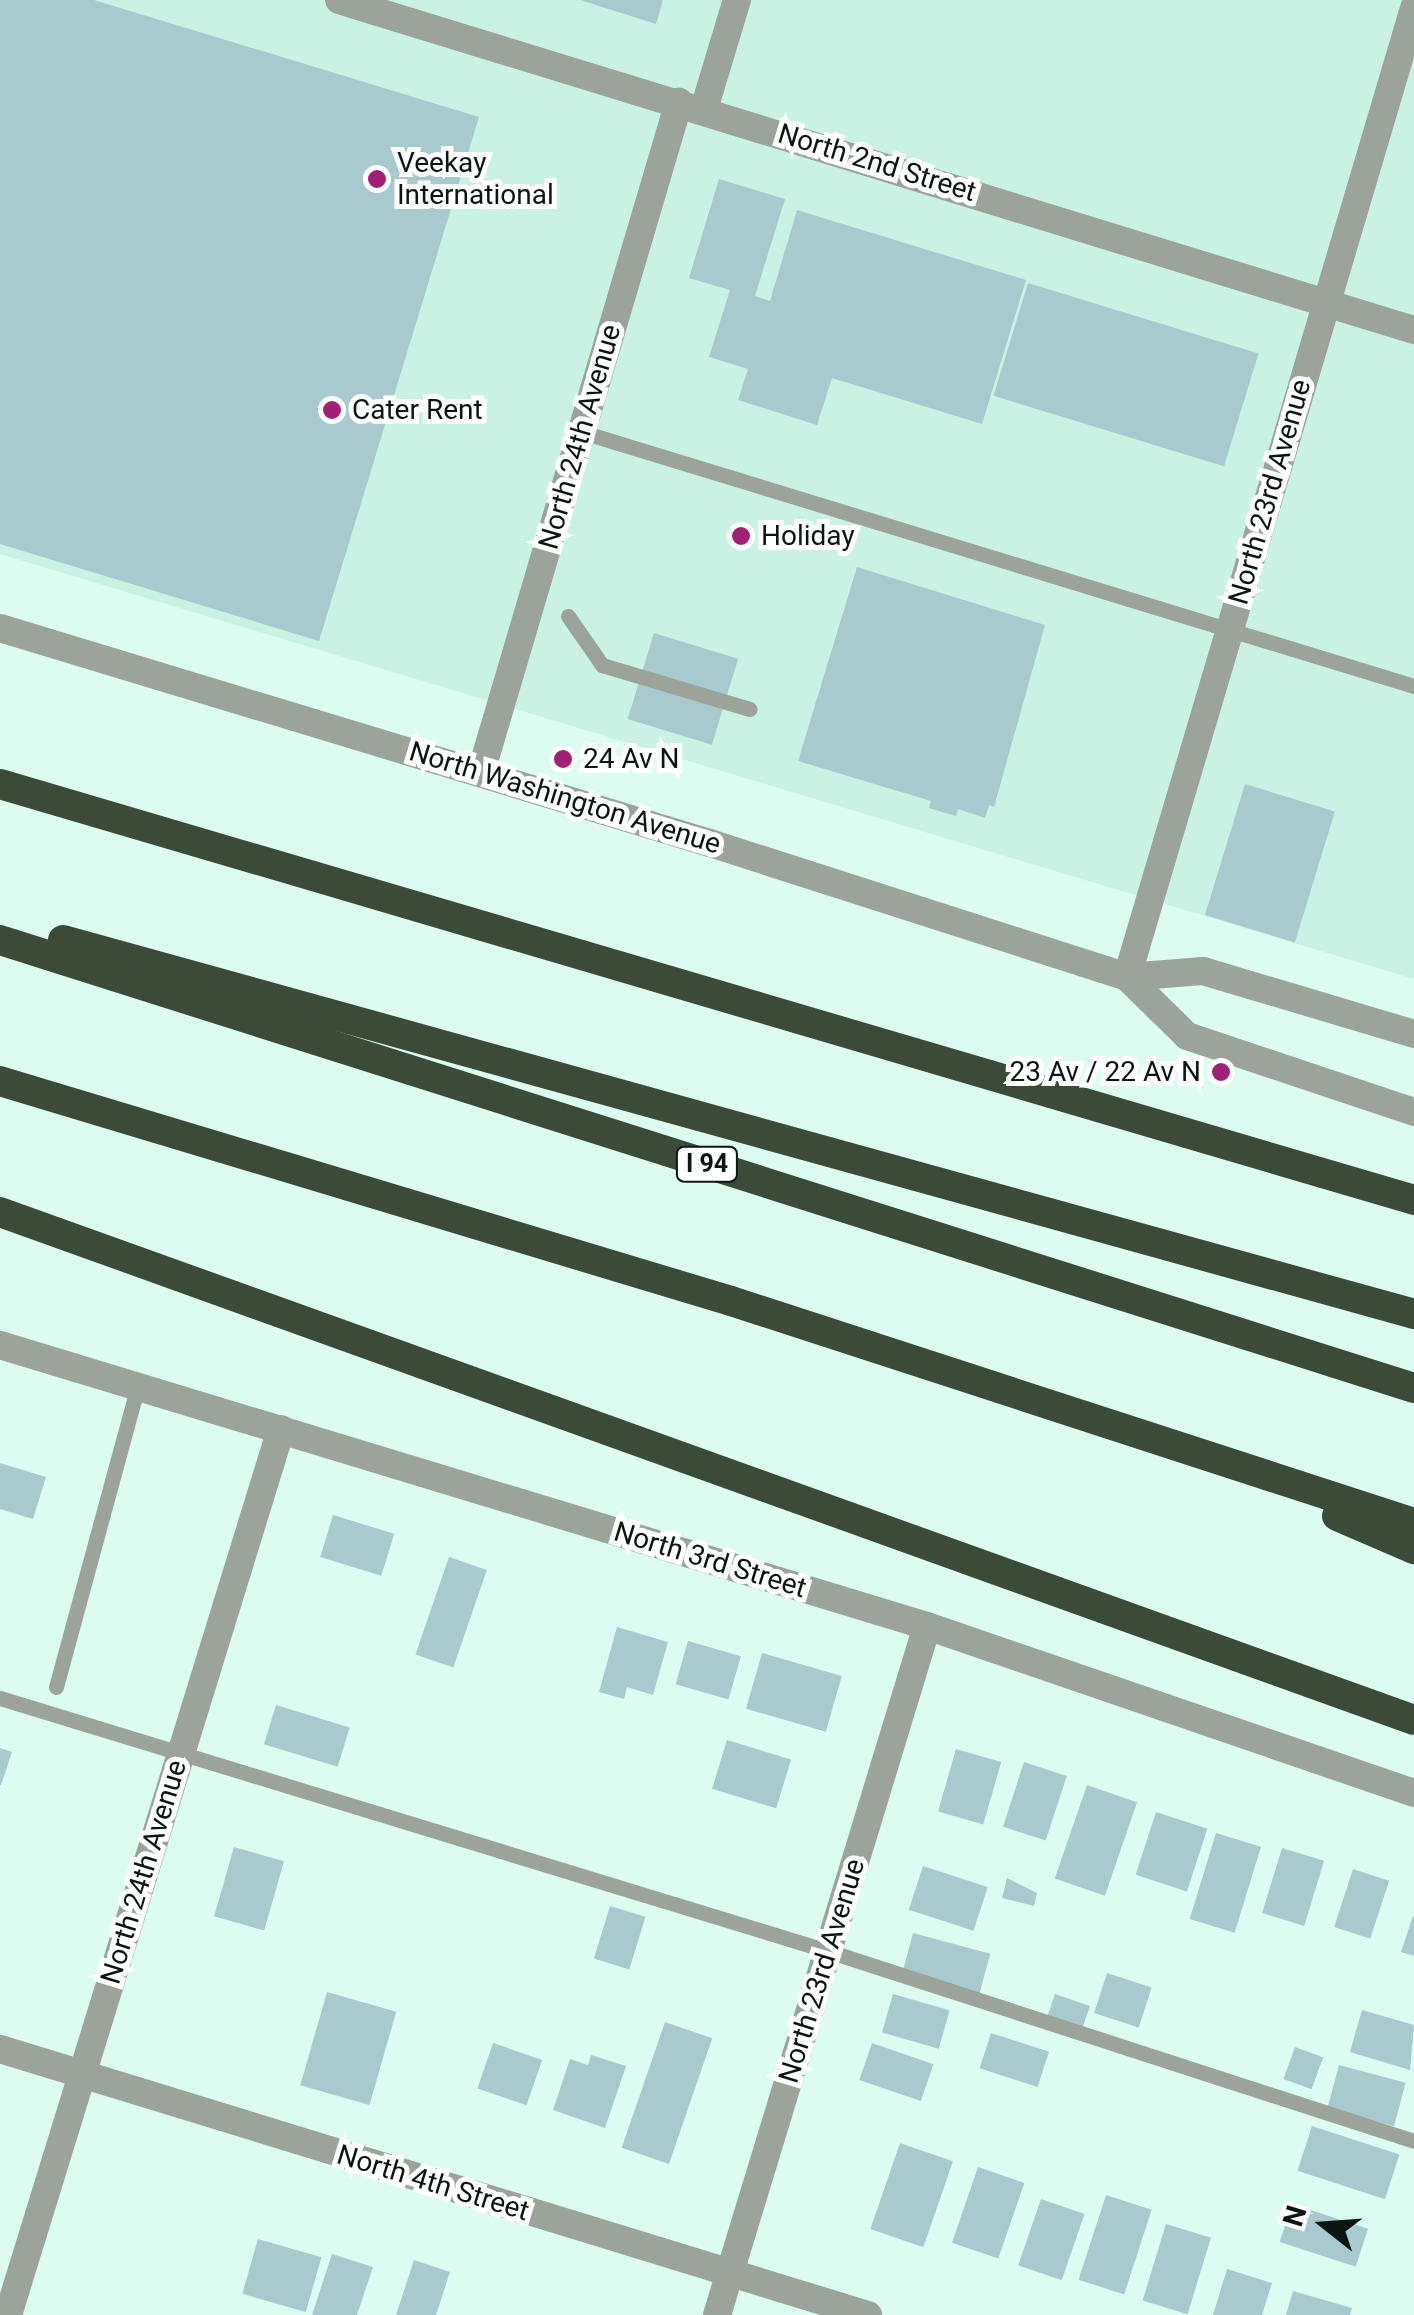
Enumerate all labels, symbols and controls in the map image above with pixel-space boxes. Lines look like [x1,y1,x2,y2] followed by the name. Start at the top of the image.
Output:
[774,117,980,209] street label: North 2nd Street
[397,146,554,212] place label: Veekay International
[366,168,388,190] marker: Veekay International
[532,321,628,553] street label: North 24th Avenue
[1222,376,1318,608] street label: North 23rd Avenue
[352,393,483,427] place label: Cater Rent
[321,399,343,421] marker: Cater Rent
[761,519,855,553] place label: Holiday
[730,525,752,547] marker: Holiday
[405,735,725,861] street label: North Washington Avenue
[583,742,679,776] place label: 24 Av N
[552,748,574,770] marker: 24 Av N
[1010,1055,1201,1089] place label: 23 Av / 22 Av N
[1210,1061,1232,1083] marker: 23 Av / 22 Av N
[674,1144,740,1184] road number: I 94
[610,1515,810,1605] street label: North 3rd Street
[94,1756,194,1988] street label: North 24th Avenue
[772,1855,872,2087] street label: North 23rd Avenue
[333,2138,533,2228] street label: North 4th Street
[1274,2175,1374,2275] north arrow
[1276,2202,1313,2230] text: N

